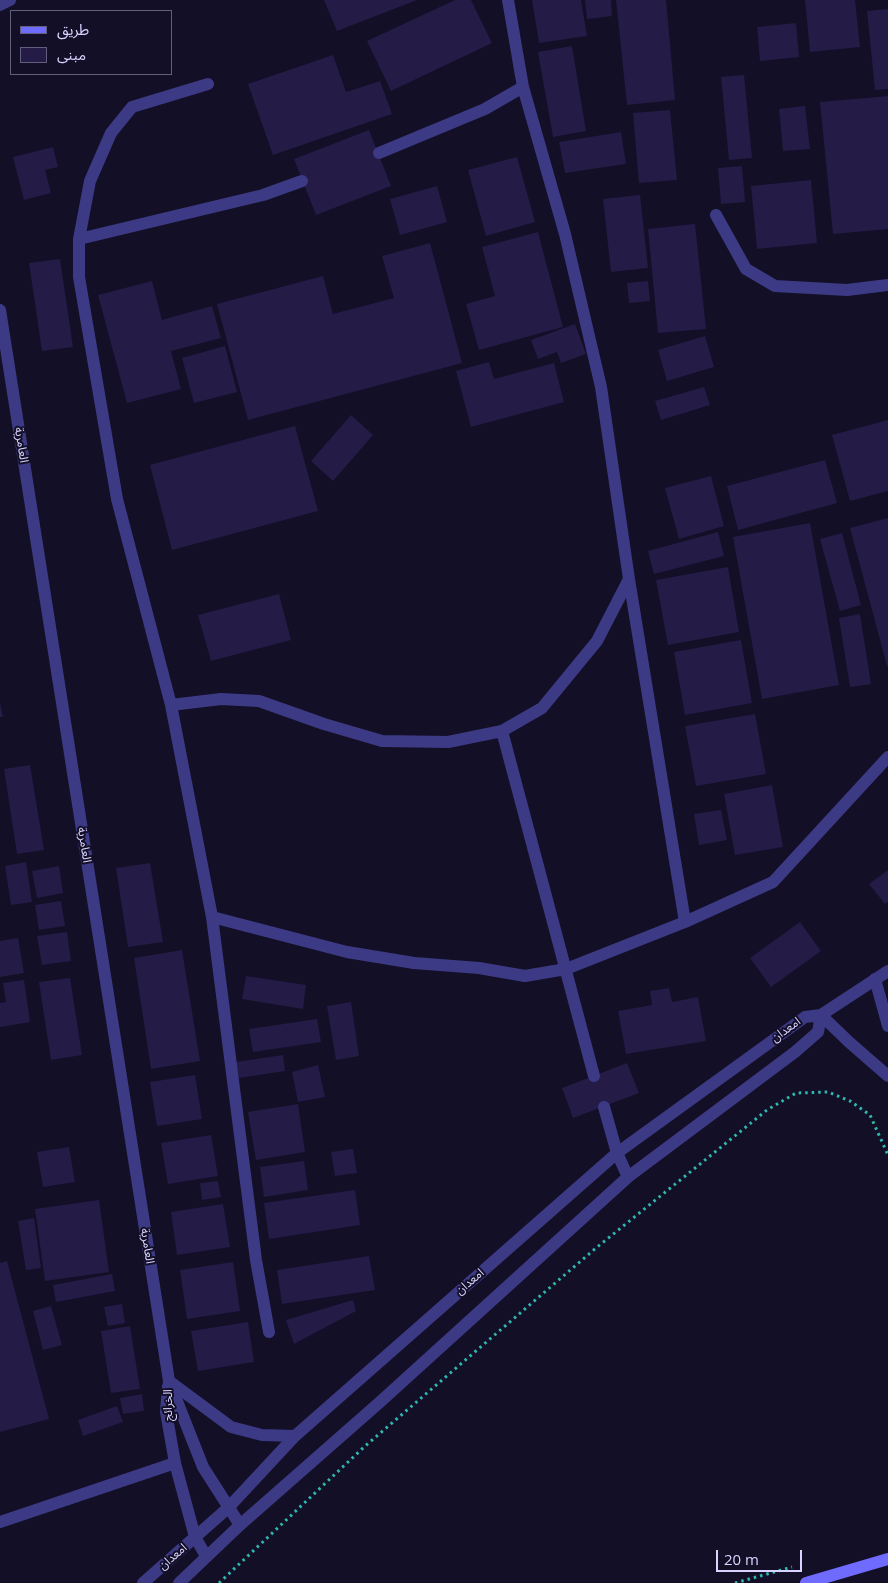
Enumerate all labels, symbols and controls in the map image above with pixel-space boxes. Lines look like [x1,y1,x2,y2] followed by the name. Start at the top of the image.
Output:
[10,10,172,75] legend
[57,19,89,39] text: طريق
[57,44,86,64] text: مبنى
[11,426,31,464] street label: العامرية
[74,826,94,864] street label: العامرية
[768,1015,804,1045] street label: امعدان
[137,1227,157,1265] street label: العامرية
[453,1266,487,1298] street label: امعدان
[162,1389,176,1421] street label: الخرائج
[718,1540,804,1572] scale bar
[156,1541,190,1573] street label: امعدان
[724,1549,759,1569] text: 20 m

